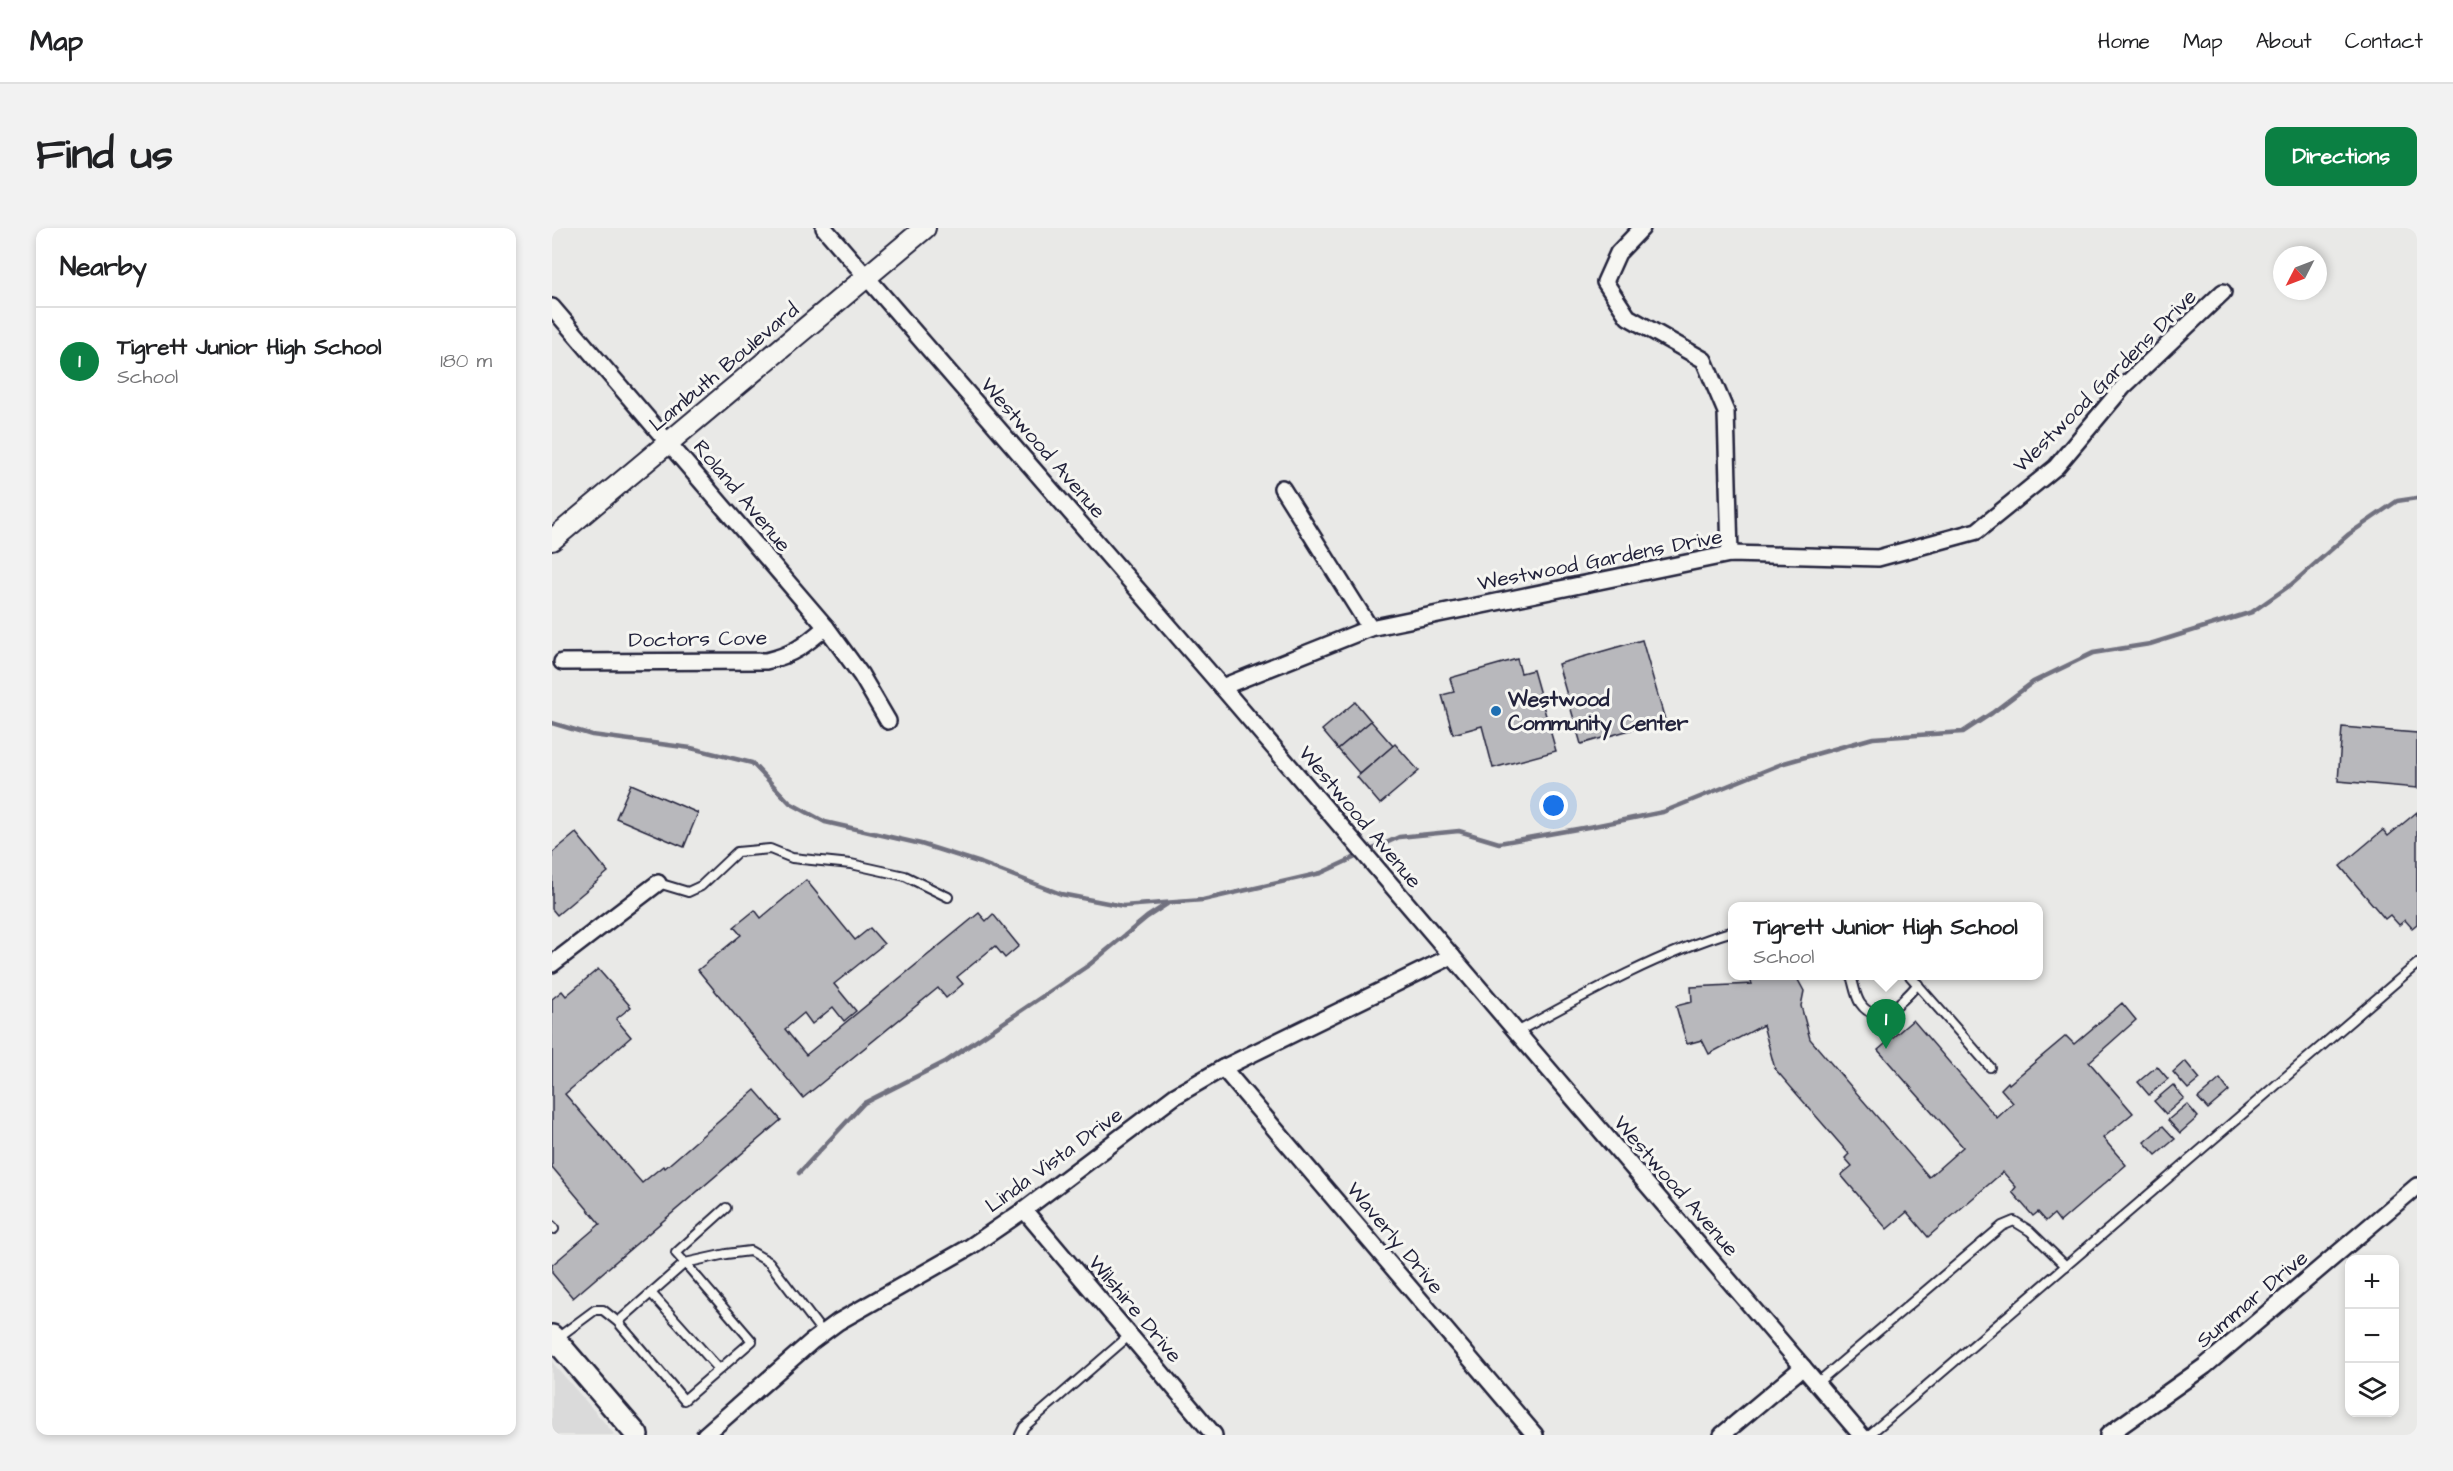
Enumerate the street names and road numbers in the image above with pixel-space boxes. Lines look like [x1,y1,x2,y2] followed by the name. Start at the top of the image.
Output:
[2007,283,2203,479] street label: Westwood Gardens Drive
[643,296,805,438] street label: Lambuth Boulevard
[974,371,1112,525] street label: Westwood Avenue
[686,434,798,558] street label: Roland Avenue
[1475,522,1725,598] street label: Westwood Gardens Drive
[629,623,767,655] street label: Doctors Cove
[1292,739,1428,895] street label: Westwood Avenue
[979,1100,1129,1220] street label: Linda Vista Drive
[1607,1109,1745,1263] street label: Westwood Avenue
[1338,1176,1451,1302] street label: Waverly Drive
[2190,1243,2314,1355] street label: Summar Drive
[1081,1249,1189,1369] street label: Wilshire Drive

